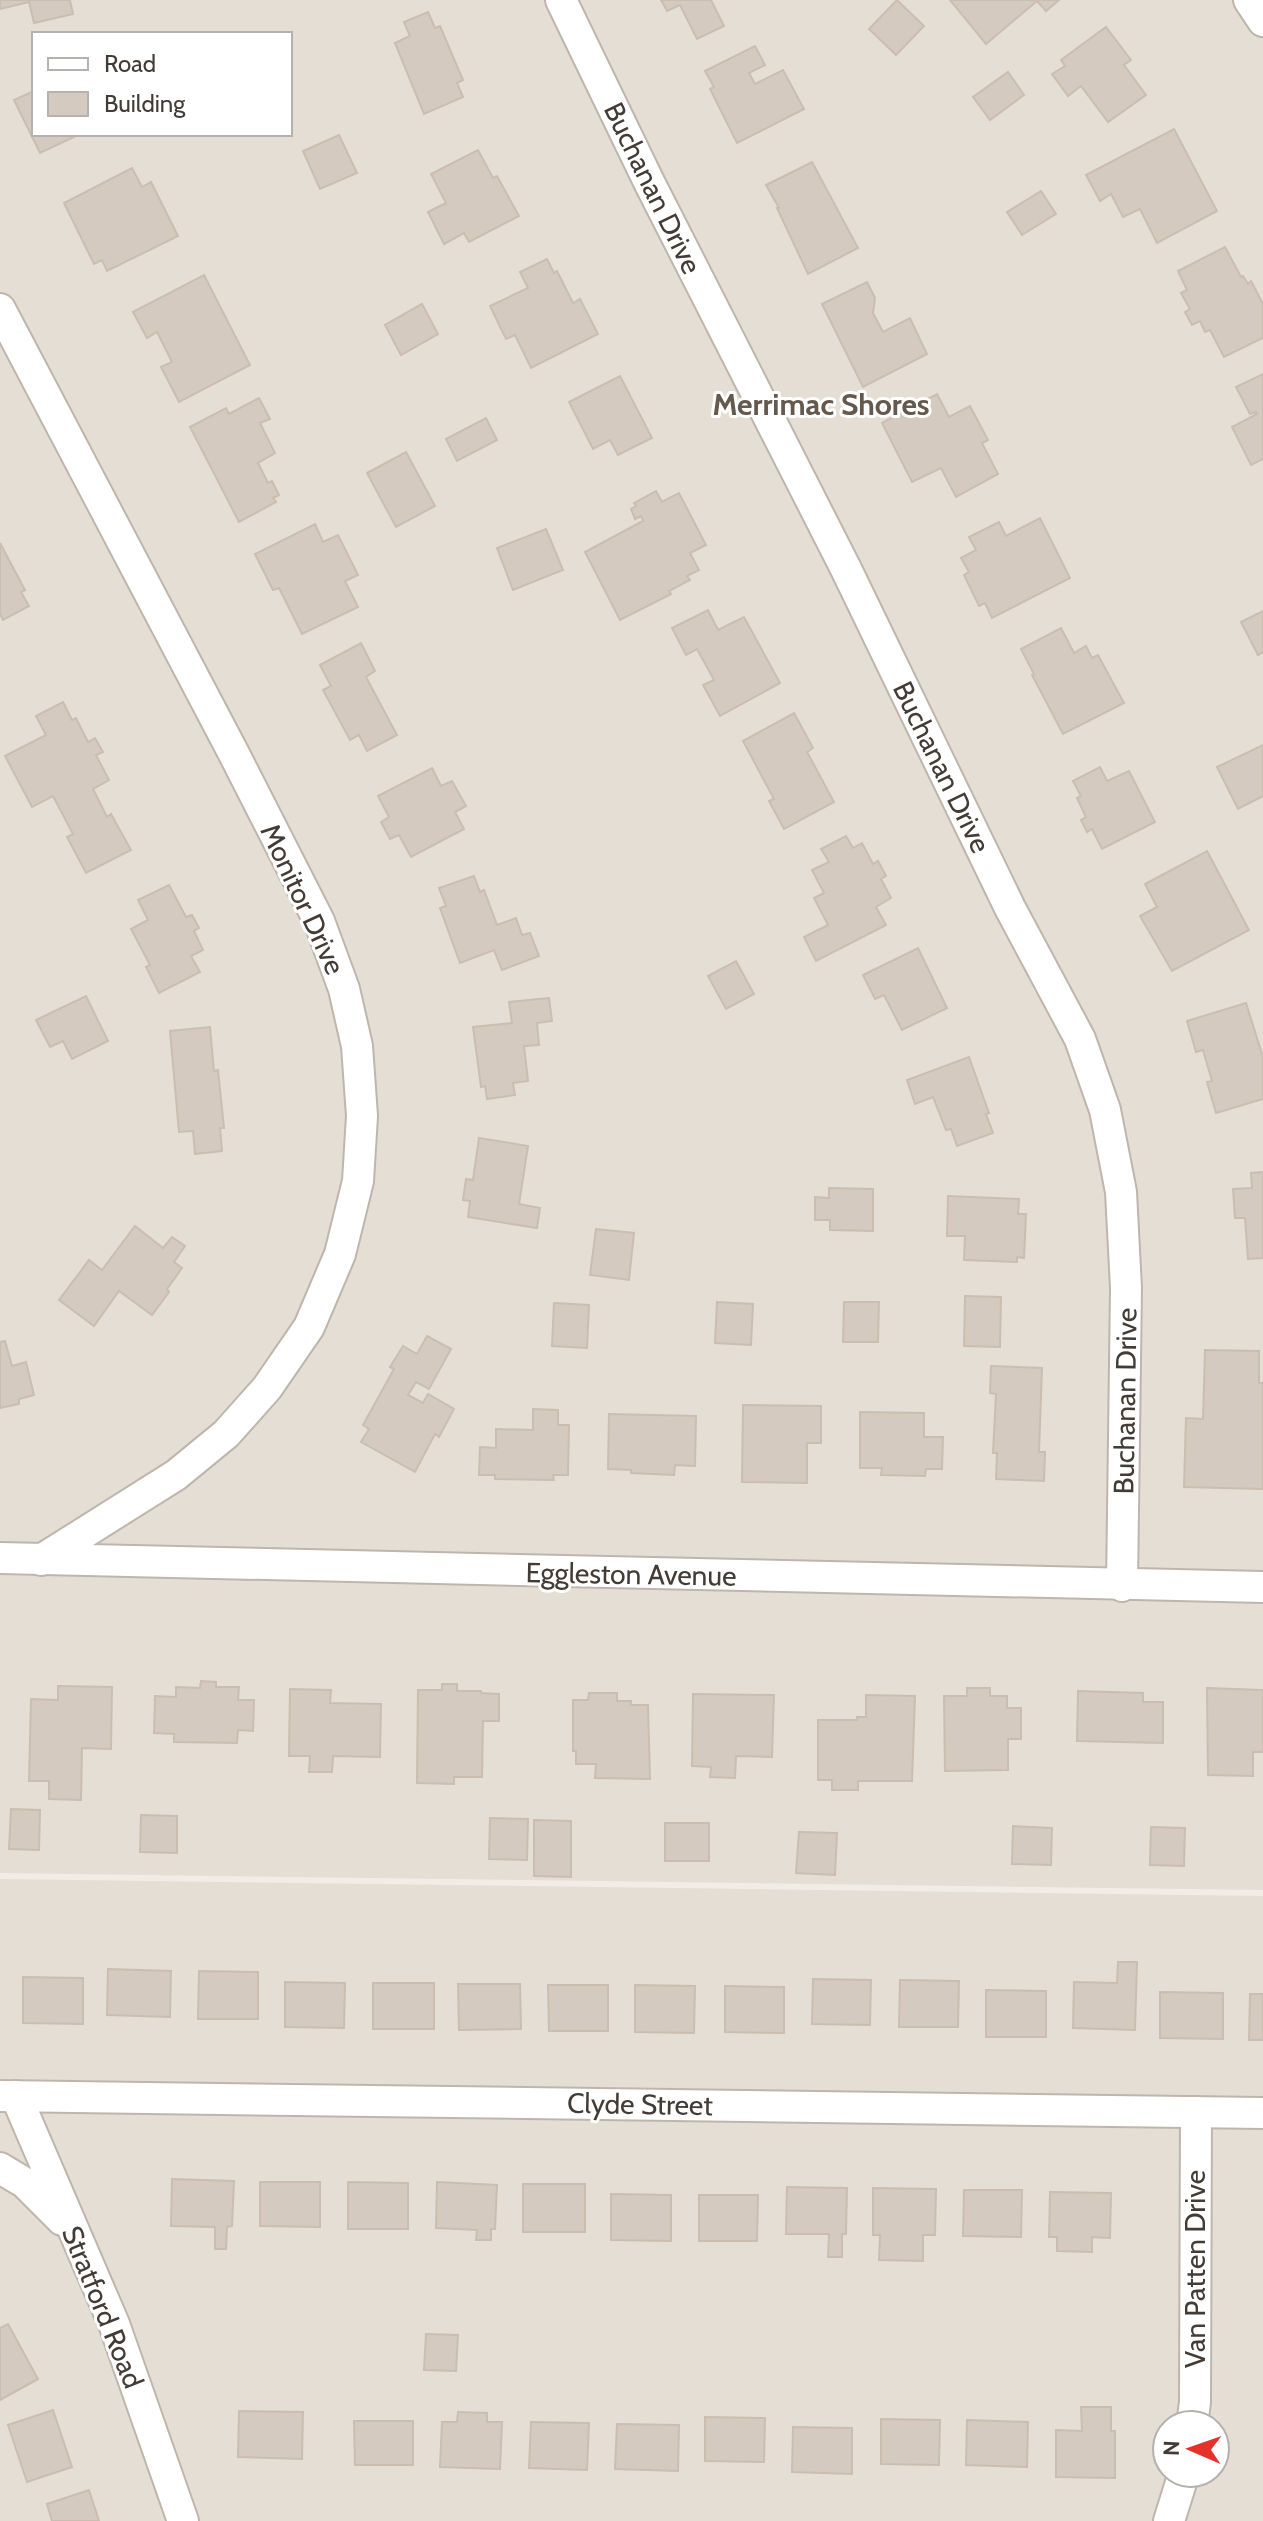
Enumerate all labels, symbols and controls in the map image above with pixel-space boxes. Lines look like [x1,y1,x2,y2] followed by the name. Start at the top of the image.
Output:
[32,32,292,136] legend
[104,49,156,78] text: Road
[104,89,186,118] text: Building
[597,97,709,279] street label: Buchanan Drive
[712,386,930,423] district label: Merrimac Shores
[886,676,998,858] street label: Buchanan Drive
[253,818,353,980] street label: Monitor Drive
[1106,1307,1144,1495] street label: Buchanan Drive
[525,1555,737,1593] street label: Eggleston Avenue
[567,2086,713,2122] street label: Clyde Street
[1178,2170,1212,2368] street label: Van Patten Drive
[55,2221,151,2393] street label: Stratford Road
[1151,2409,1231,2489] north arrow
[1158,2440,1185,2457] text: N

